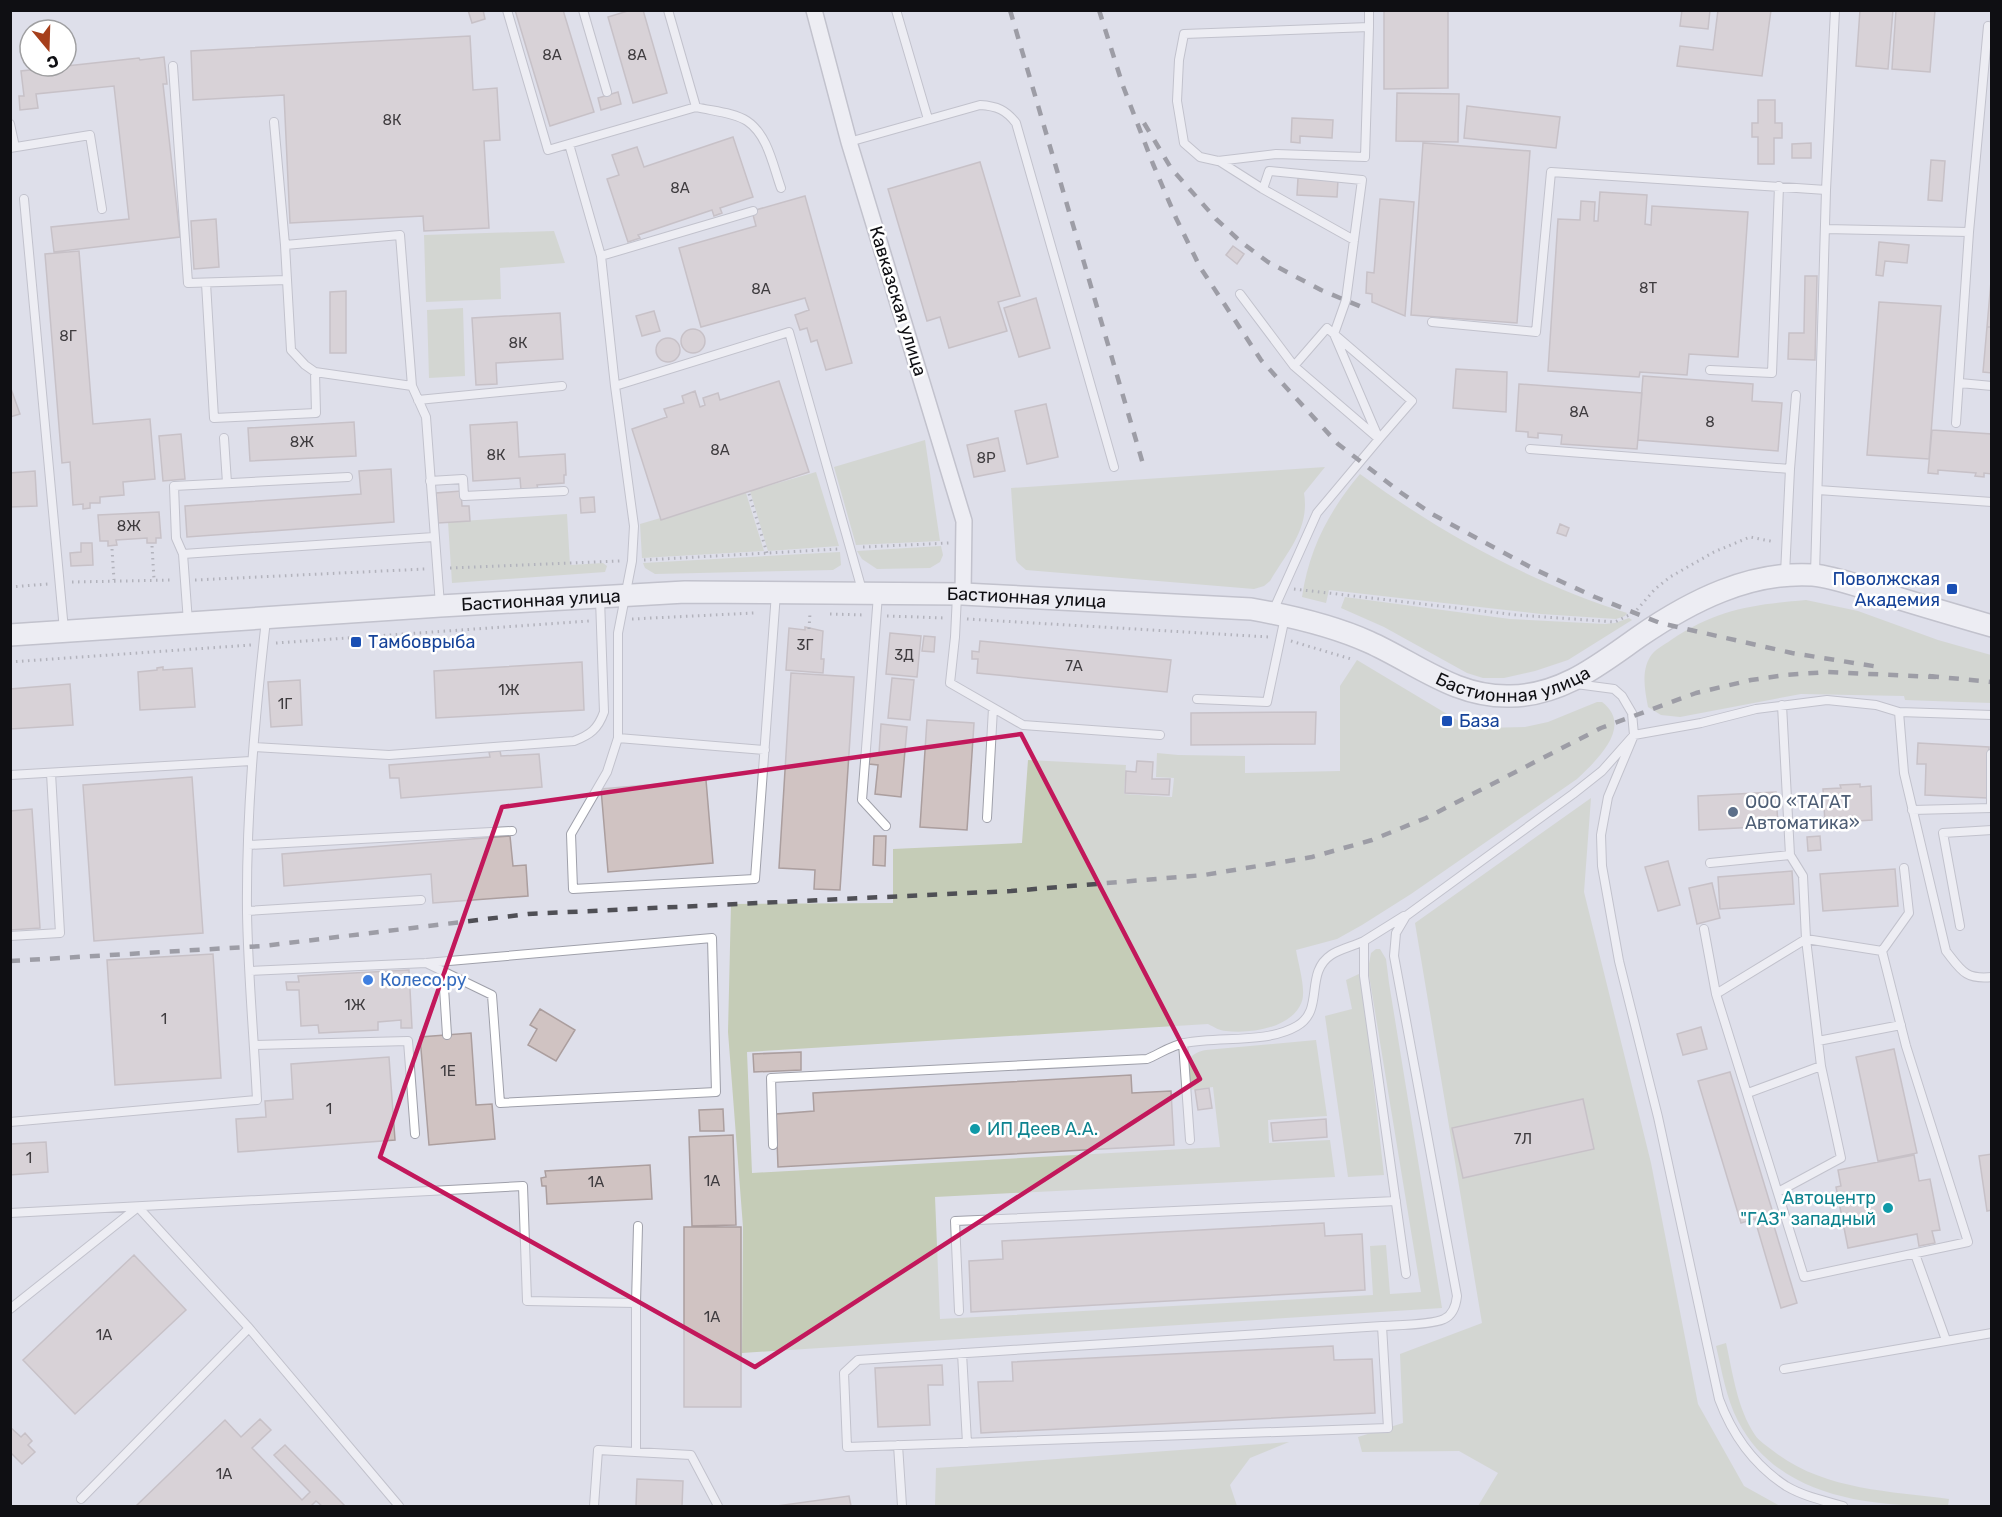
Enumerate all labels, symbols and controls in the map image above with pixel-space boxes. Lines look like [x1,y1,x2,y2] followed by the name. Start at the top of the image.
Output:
[18,18,78,78] north arrow
[542,46,562,64] house number: 8А
[627,46,647,64] house number: 8А
[44,51,61,73] text: С
[382,111,402,129] house number: 8К
[670,179,690,197] house number: 8А
[865,223,931,379] street label: Кавказская улица
[1639,279,1657,297] house number: 8Т
[751,280,771,298] house number: 8А
[59,327,77,345] house number: 8Г
[508,334,528,352] house number: 8К
[1569,403,1589,421] house number: 8А
[1705,413,1715,431] house number: 8
[290,433,314,451] house number: 8Ж
[710,441,730,459] house number: 8А
[486,446,506,464] house number: 8К
[976,449,996,467] house number: 8Р
[117,517,141,535] house number: 8Ж
[1832,568,1940,611] place label: Поволжская Академия
[1945,582,1959,596] marker: Поволжская Академия
[947,583,1107,612] street label: Бастионная улица
[460,585,621,616] street label: Бастионная улица
[368,631,475,653] place label: Тамбоврыба
[349,635,363,649] marker: Тамбоврыба
[797,636,814,654] house number: 3Г
[894,646,914,664] house number: 3Д
[1065,657,1083,675] house number: 7А
[1432,662,1594,707] street label: Бастионная улица
[498,681,520,699] house number: 1Ж
[278,695,292,713] house number: 1Г
[1459,710,1500,732] place label: База
[1440,714,1454,728] marker: База
[1745,791,1860,834] place label: ООО «ТАГАТ Автоматика»
[1726,805,1740,819] marker: ООО «ТАГАТ Автоматика»
[380,969,467,991] place label: Колесо.ру
[361,973,375,987] marker: Колесо.ру
[344,996,366,1014] house number: 1Ж
[161,1010,167,1028] house number: 1
[440,1062,456,1080] house number: 1Е
[326,1100,332,1118] house number: 1
[987,1118,1098,1140] place label: ИП Деев А.А.
[968,1122,982,1136] marker: ИП Деев А.А.
[1514,1130,1532,1148] house number: 7Л
[26,1149,32,1167] house number: 1
[704,1172,720,1190] house number: 1А
[588,1173,604,1191] house number: 1А
[1740,1187,1876,1230] place label: Автоцентр "ГАЗ" западный
[1881,1201,1895,1215] marker: Автоцентр "ГАЗ" западный
[704,1308,720,1326] house number: 1А
[96,1326,112,1344] house number: 1А
[216,1465,232,1483] house number: 1А

